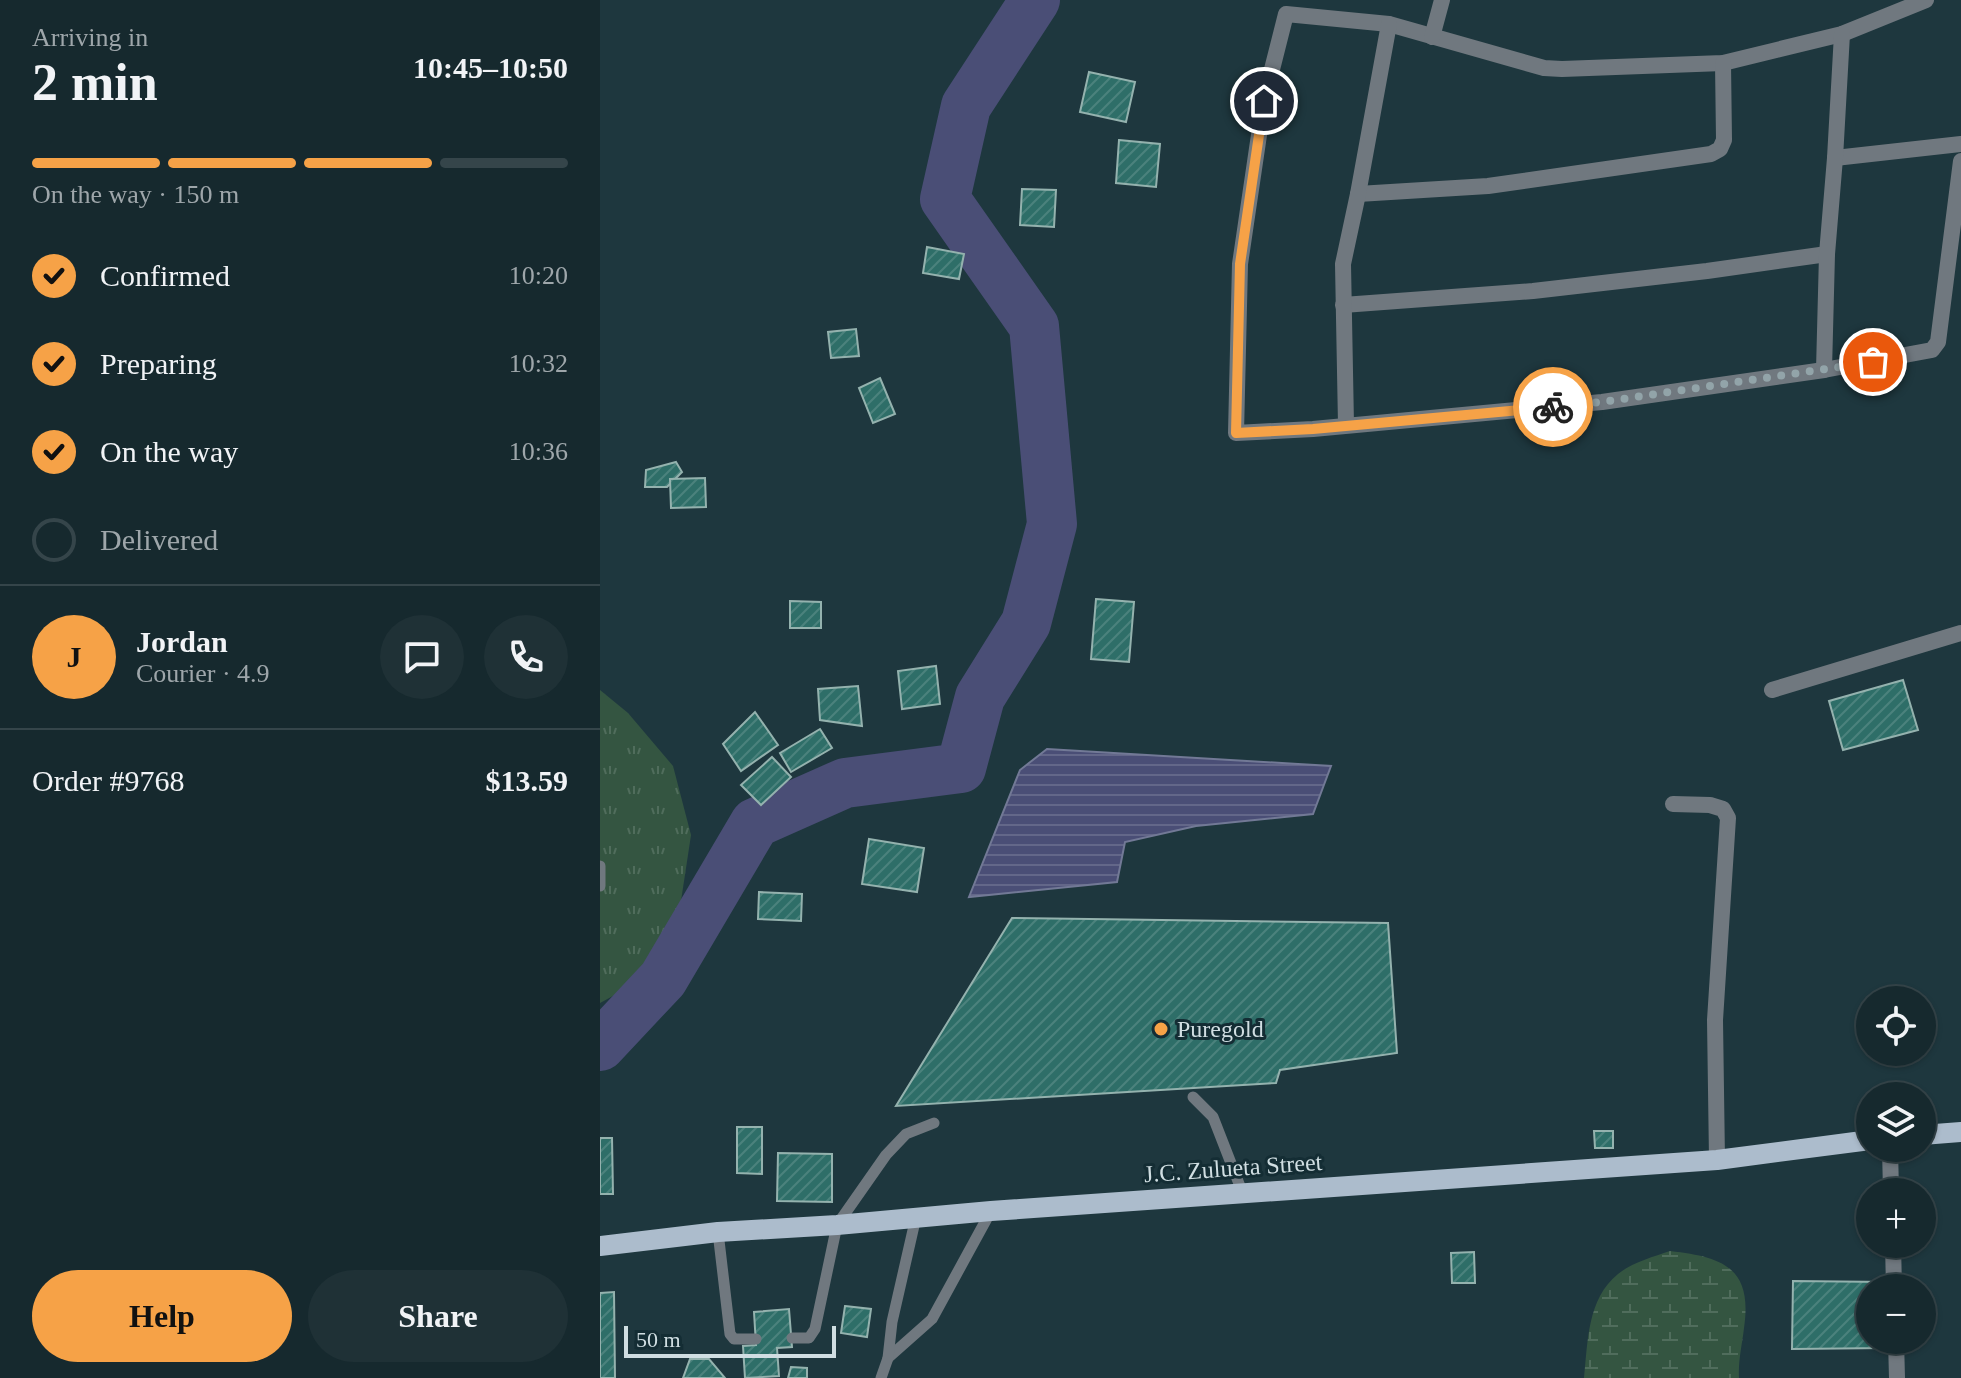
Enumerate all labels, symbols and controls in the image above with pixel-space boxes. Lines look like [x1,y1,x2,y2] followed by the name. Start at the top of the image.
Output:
[32,23,148,52] text: Arriving in
[413,51,568,84] text: 10:45–10:50
[32,54,158,111] text: 2 min
[1230,67,1298,135] pin
[1242,79,1286,123] icon: home
[32,180,239,209] text: On the way · 150 m
[32,254,76,298] icon: check
[100,259,230,292] text: Confirmed
[509,261,568,290] text: 10:20
[1839,328,1907,396] pin
[1851,340,1895,384] icon: bag
[32,342,76,386] icon: check
[100,347,217,380] text: Preparing
[509,349,568,378] text: 10:32
[1513,367,1593,447] courier
[1531,385,1575,429] icon: bike
[32,430,76,474] icon: check
[100,435,238,468] text: On the way
[509,437,568,466] text: 10:36
[100,523,218,556] text: Delivered
[380,615,464,699] button: chat
[484,615,568,699] button: phone
[136,625,228,658] text: Jordan
[67,640,82,673] text: J
[136,659,270,688] text: Courier · 4.9
[32,764,184,797] text: Order #9768
[486,764,568,797] text: $13.59
[1856,986,1936,1354] map controls
[1856,986,1936,1066] button: locate
[1177,1016,1264,1042] place label: Puregold
[1152,1020,1170,1038] marker: Puregold
[1856,1082,1936,1162] button: layers
[1143,1149,1323,1187] street label: J.C. Zulueta Street
[1856,1178,1936,1258] button: +
[32,1270,292,1362] button: Help
[308,1270,568,1362] button: Share
[1856,1274,1936,1354] button: −
[624,1322,836,1358] scale bar
[636,1327,681,1352] text: 50 m

